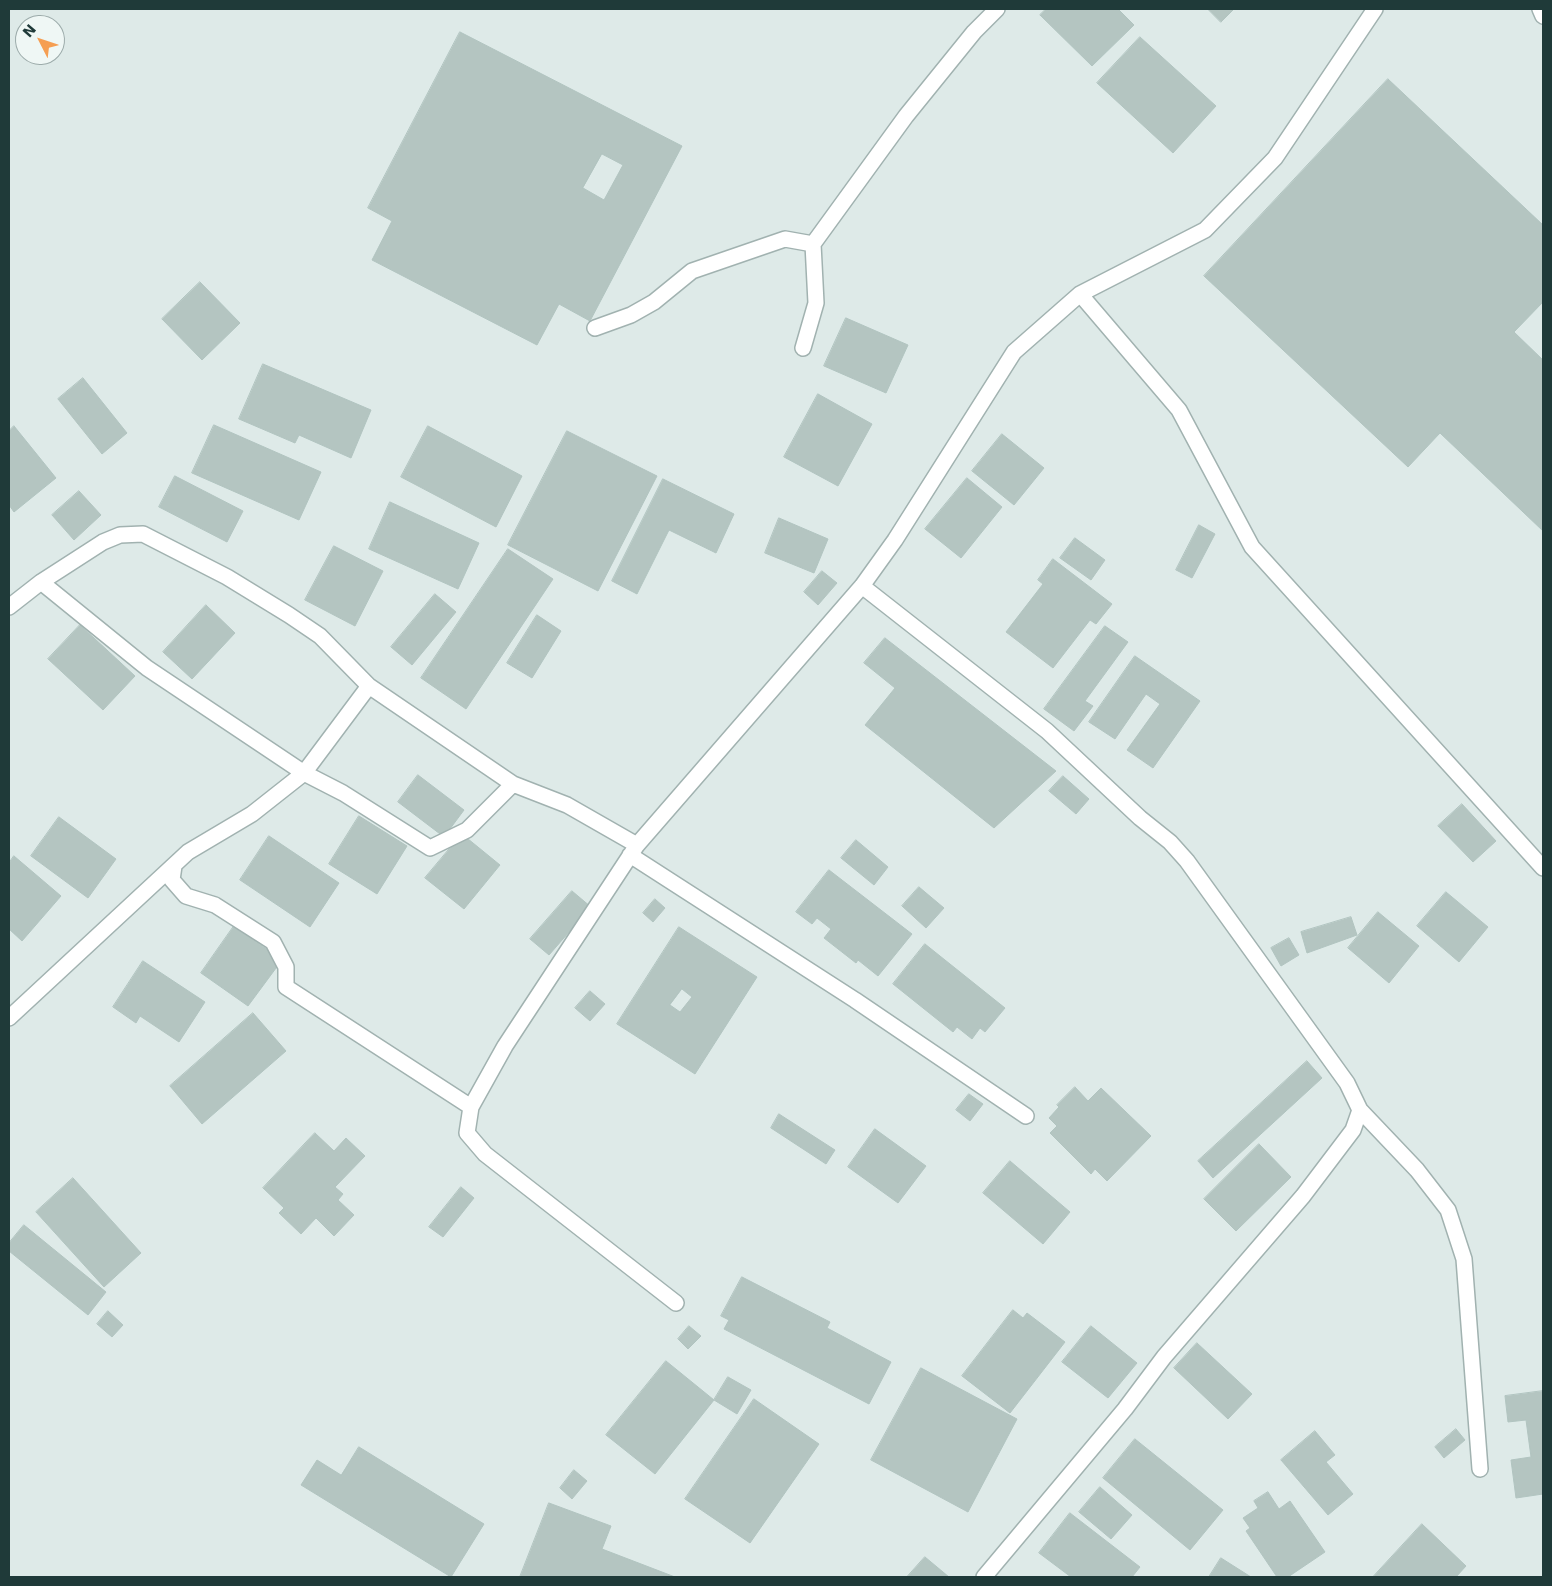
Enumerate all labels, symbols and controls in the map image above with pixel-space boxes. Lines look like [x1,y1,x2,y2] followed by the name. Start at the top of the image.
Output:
[15,15,65,65] north arrow
[20,21,39,40] text: N

